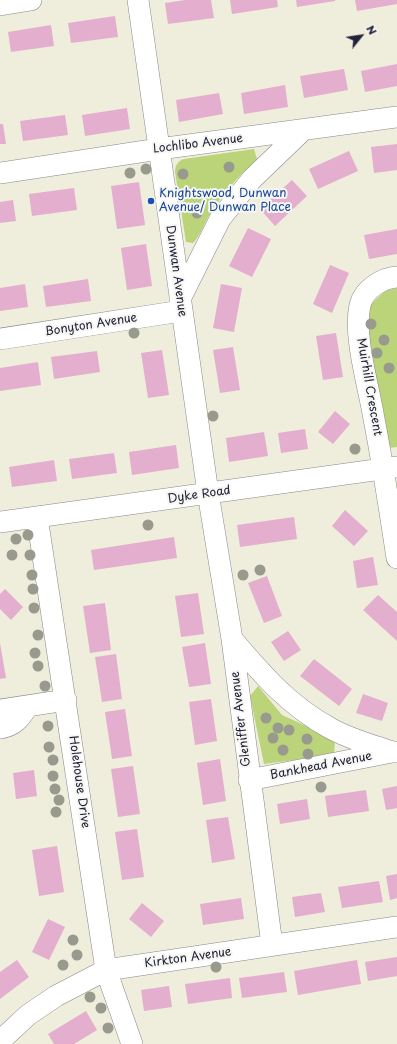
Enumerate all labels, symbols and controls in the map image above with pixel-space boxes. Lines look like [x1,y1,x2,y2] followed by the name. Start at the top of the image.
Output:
[341,16,381,56] north arrow
[362,22,381,38] text: N
[152,131,244,157] street label: Lochlibo Avenue
[159,187,291,215] place label: Knightswood, Dunwan Avenue/ Dunwan Place
[146,196,156,206] marker: Knightswood, Dunwan Avenue/ Dunwan Place
[162,224,190,318] street label: Dunwan Avenue
[44,311,138,339] street label: Bonyton Avenue
[353,337,385,437] street label: Muirhill Crescent
[167,483,231,507] street label: Dyke Road
[228,670,254,768] street label: Gleniffer Avenue
[65,735,93,829] street label: Holehouse Drive
[269,749,373,783] street label: Bankhead Avenue
[144,945,232,971] street label: Kirkton Avenue

